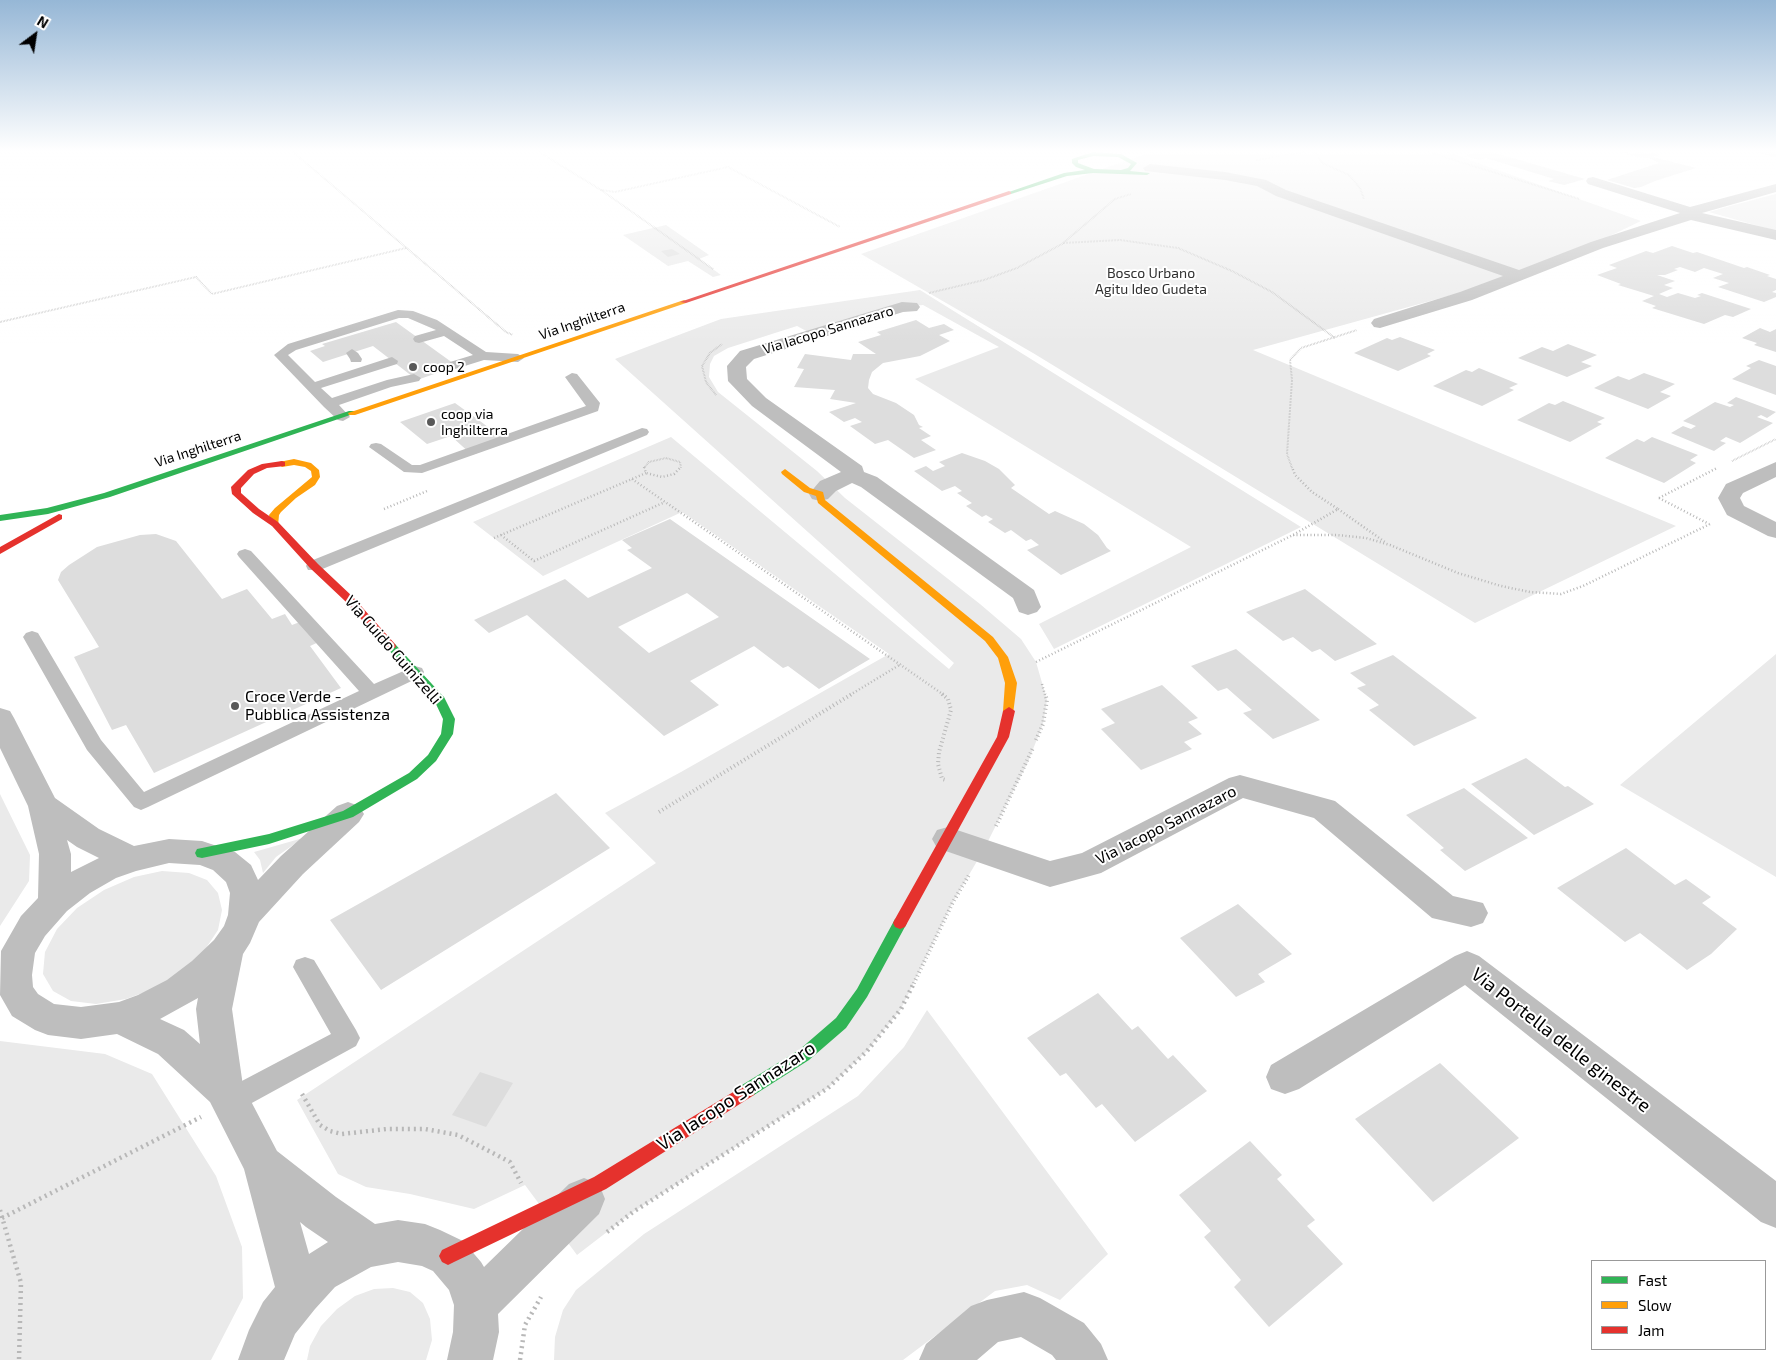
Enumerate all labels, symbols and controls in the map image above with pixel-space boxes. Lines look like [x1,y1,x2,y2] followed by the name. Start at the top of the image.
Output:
[10,10,60,60] north arrow
[34,12,52,32] text: N
[1095,265,1207,298] park label: Bosco Urbano Agitu Ideo Gudeta
[537,298,627,344] street label: Via Inghilterra
[761,302,895,358] street label: Via Iacopo Sannazaro
[423,359,465,375] place label: coop 2
[407,361,419,373] marker: coop 2
[441,406,508,438] place label: coop via Inghilterra
[425,416,437,428] marker: coop via Inghilterra
[153,427,243,471] street label: Via Inghilterra
[341,592,445,708] street label: Via Guido Guinizelli
[245,687,390,725] place label: Croce Verde - Pubblica Assistenza
[229,700,241,712] marker: Croce Verde - Pubblica Assistenza
[1093,781,1239,869] street label: Via Iacopo Sannazaro
[1467,963,1655,1117] street label: Via Portella delle ginestre
[653,1036,819,1156] street label: Via Iacopo Sannazaro
[1591,1260,1766,1350] legend
[1638,1271,1667,1289] text: Fast
[1638,1296,1672,1314] text: Slow
[1638,1321,1664,1339] text: Jam

